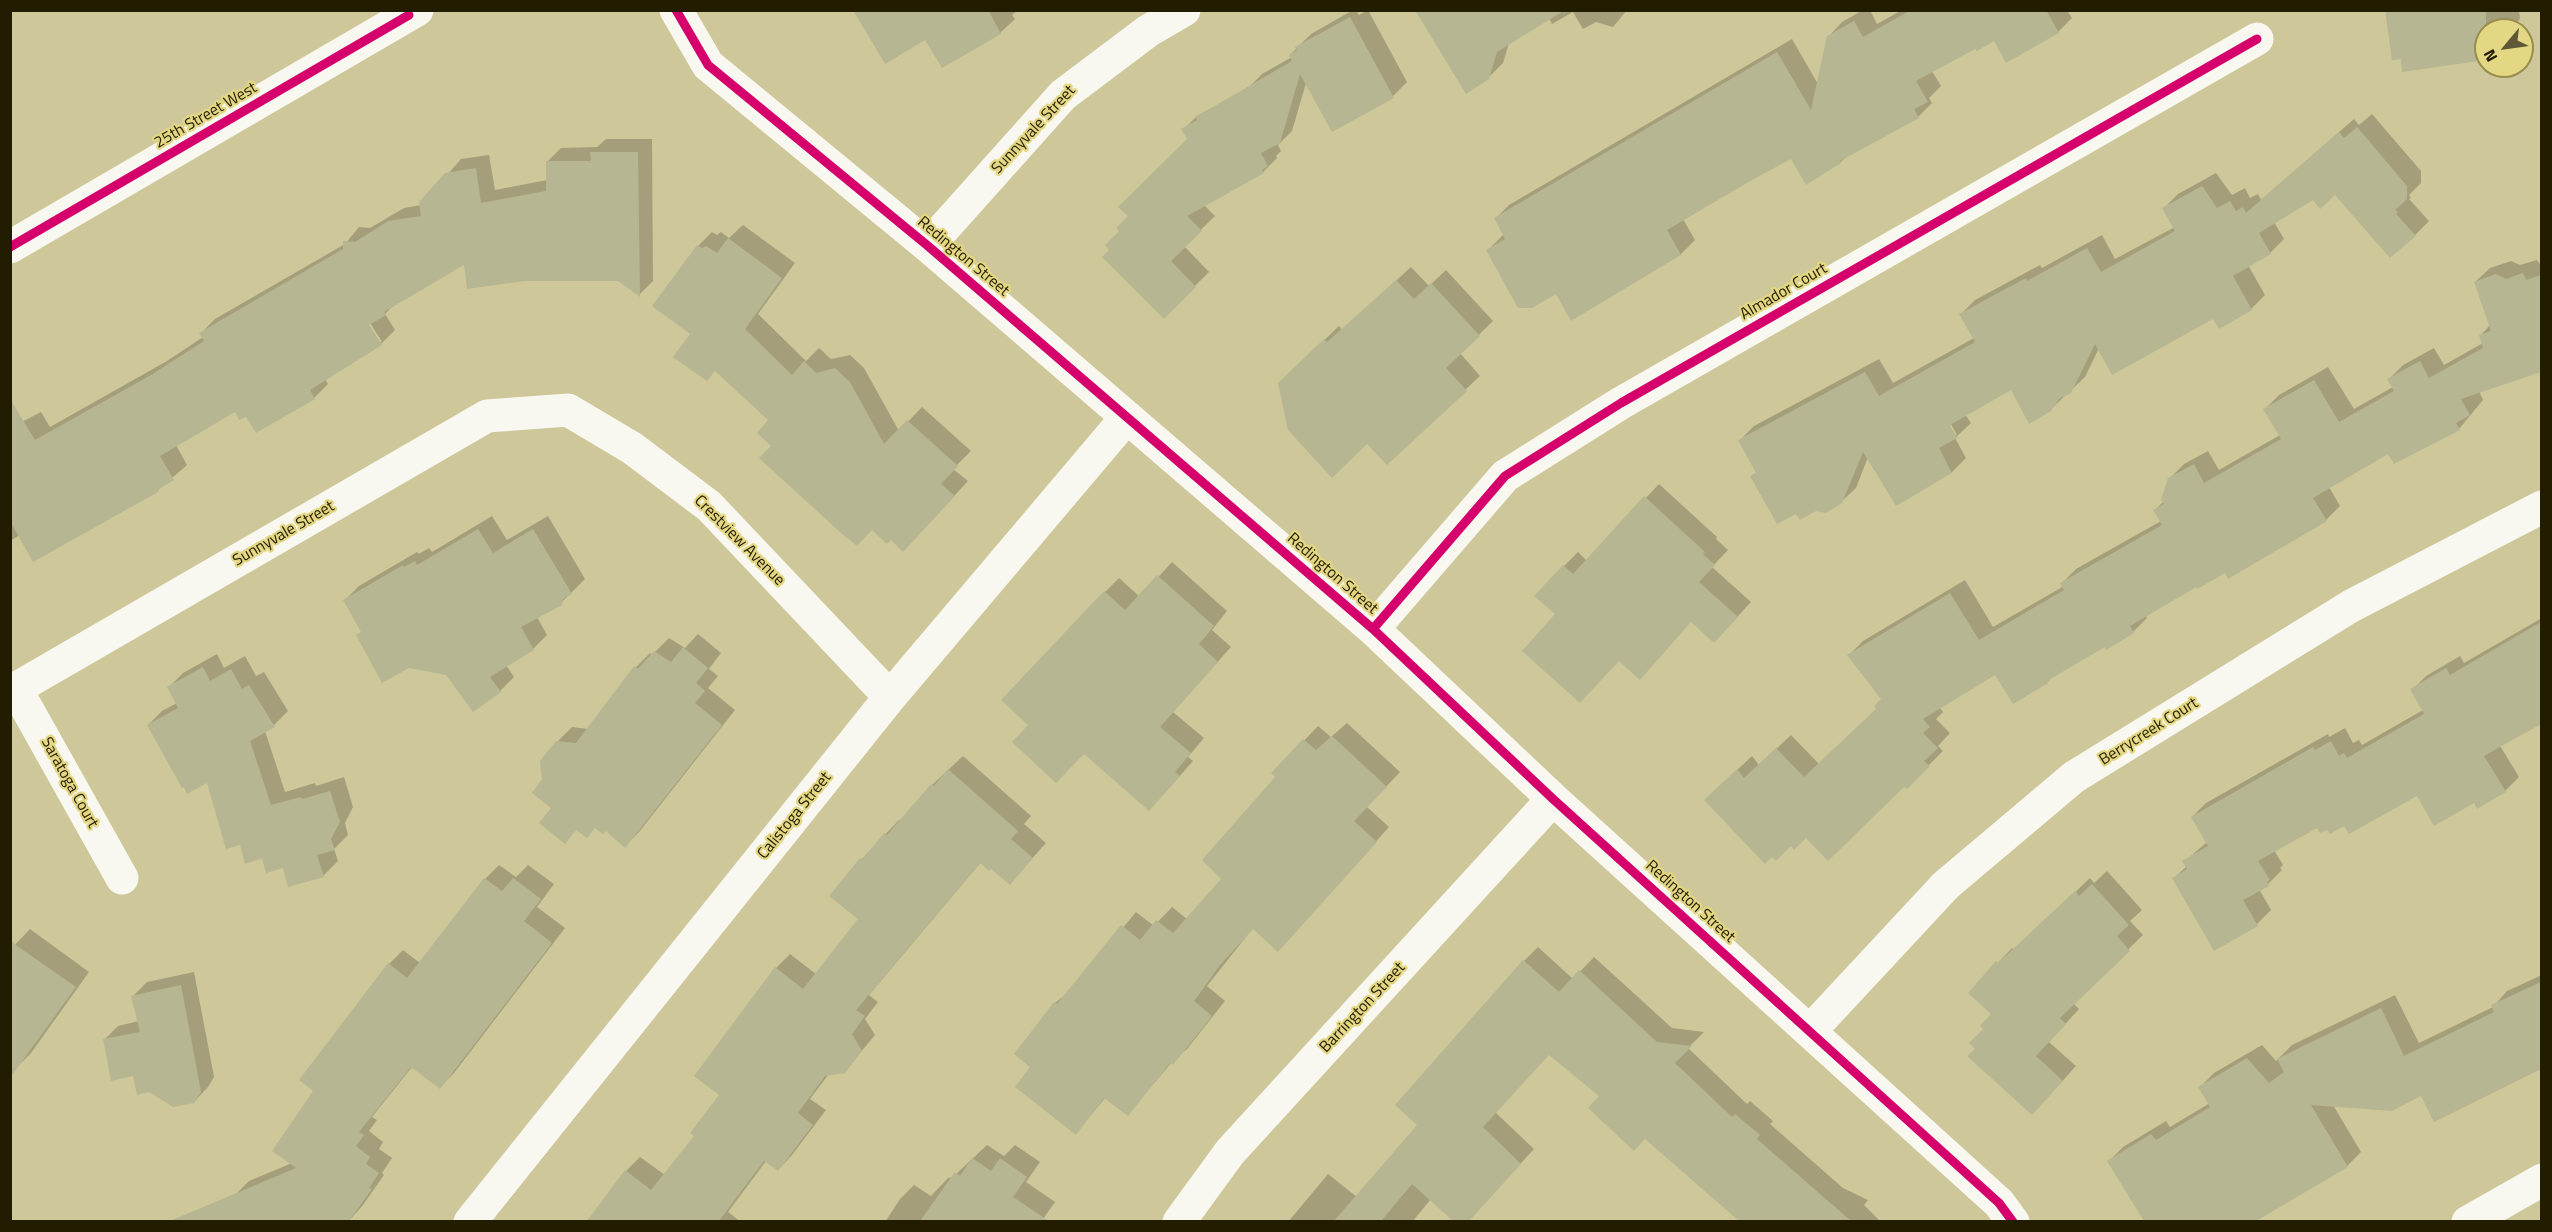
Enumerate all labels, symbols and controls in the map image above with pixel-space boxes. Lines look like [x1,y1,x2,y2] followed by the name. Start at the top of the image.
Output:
[2474,18,2534,78] north arrow
[2477,45,2503,66] text: N
[151,79,261,153] street label: 25th Street West
[988,82,1080,178] street label: Sunnyvale Street
[913,213,1013,301] street label: Redington Street
[1737,259,1831,325] street label: Almador Court
[690,492,788,590] street label: Crestview Avenue
[230,497,338,571] street label: Sunnyvale Street
[1283,529,1381,619] street label: Redington Street
[2096,694,2202,770] street label: Berrycreek Court
[36,734,102,832] street label: Saratoga Court
[754,769,836,863] street label: Calistoga Street
[1641,857,1739,947] street label: Redington Street
[1316,959,1410,1057] street label: Barrington Street

